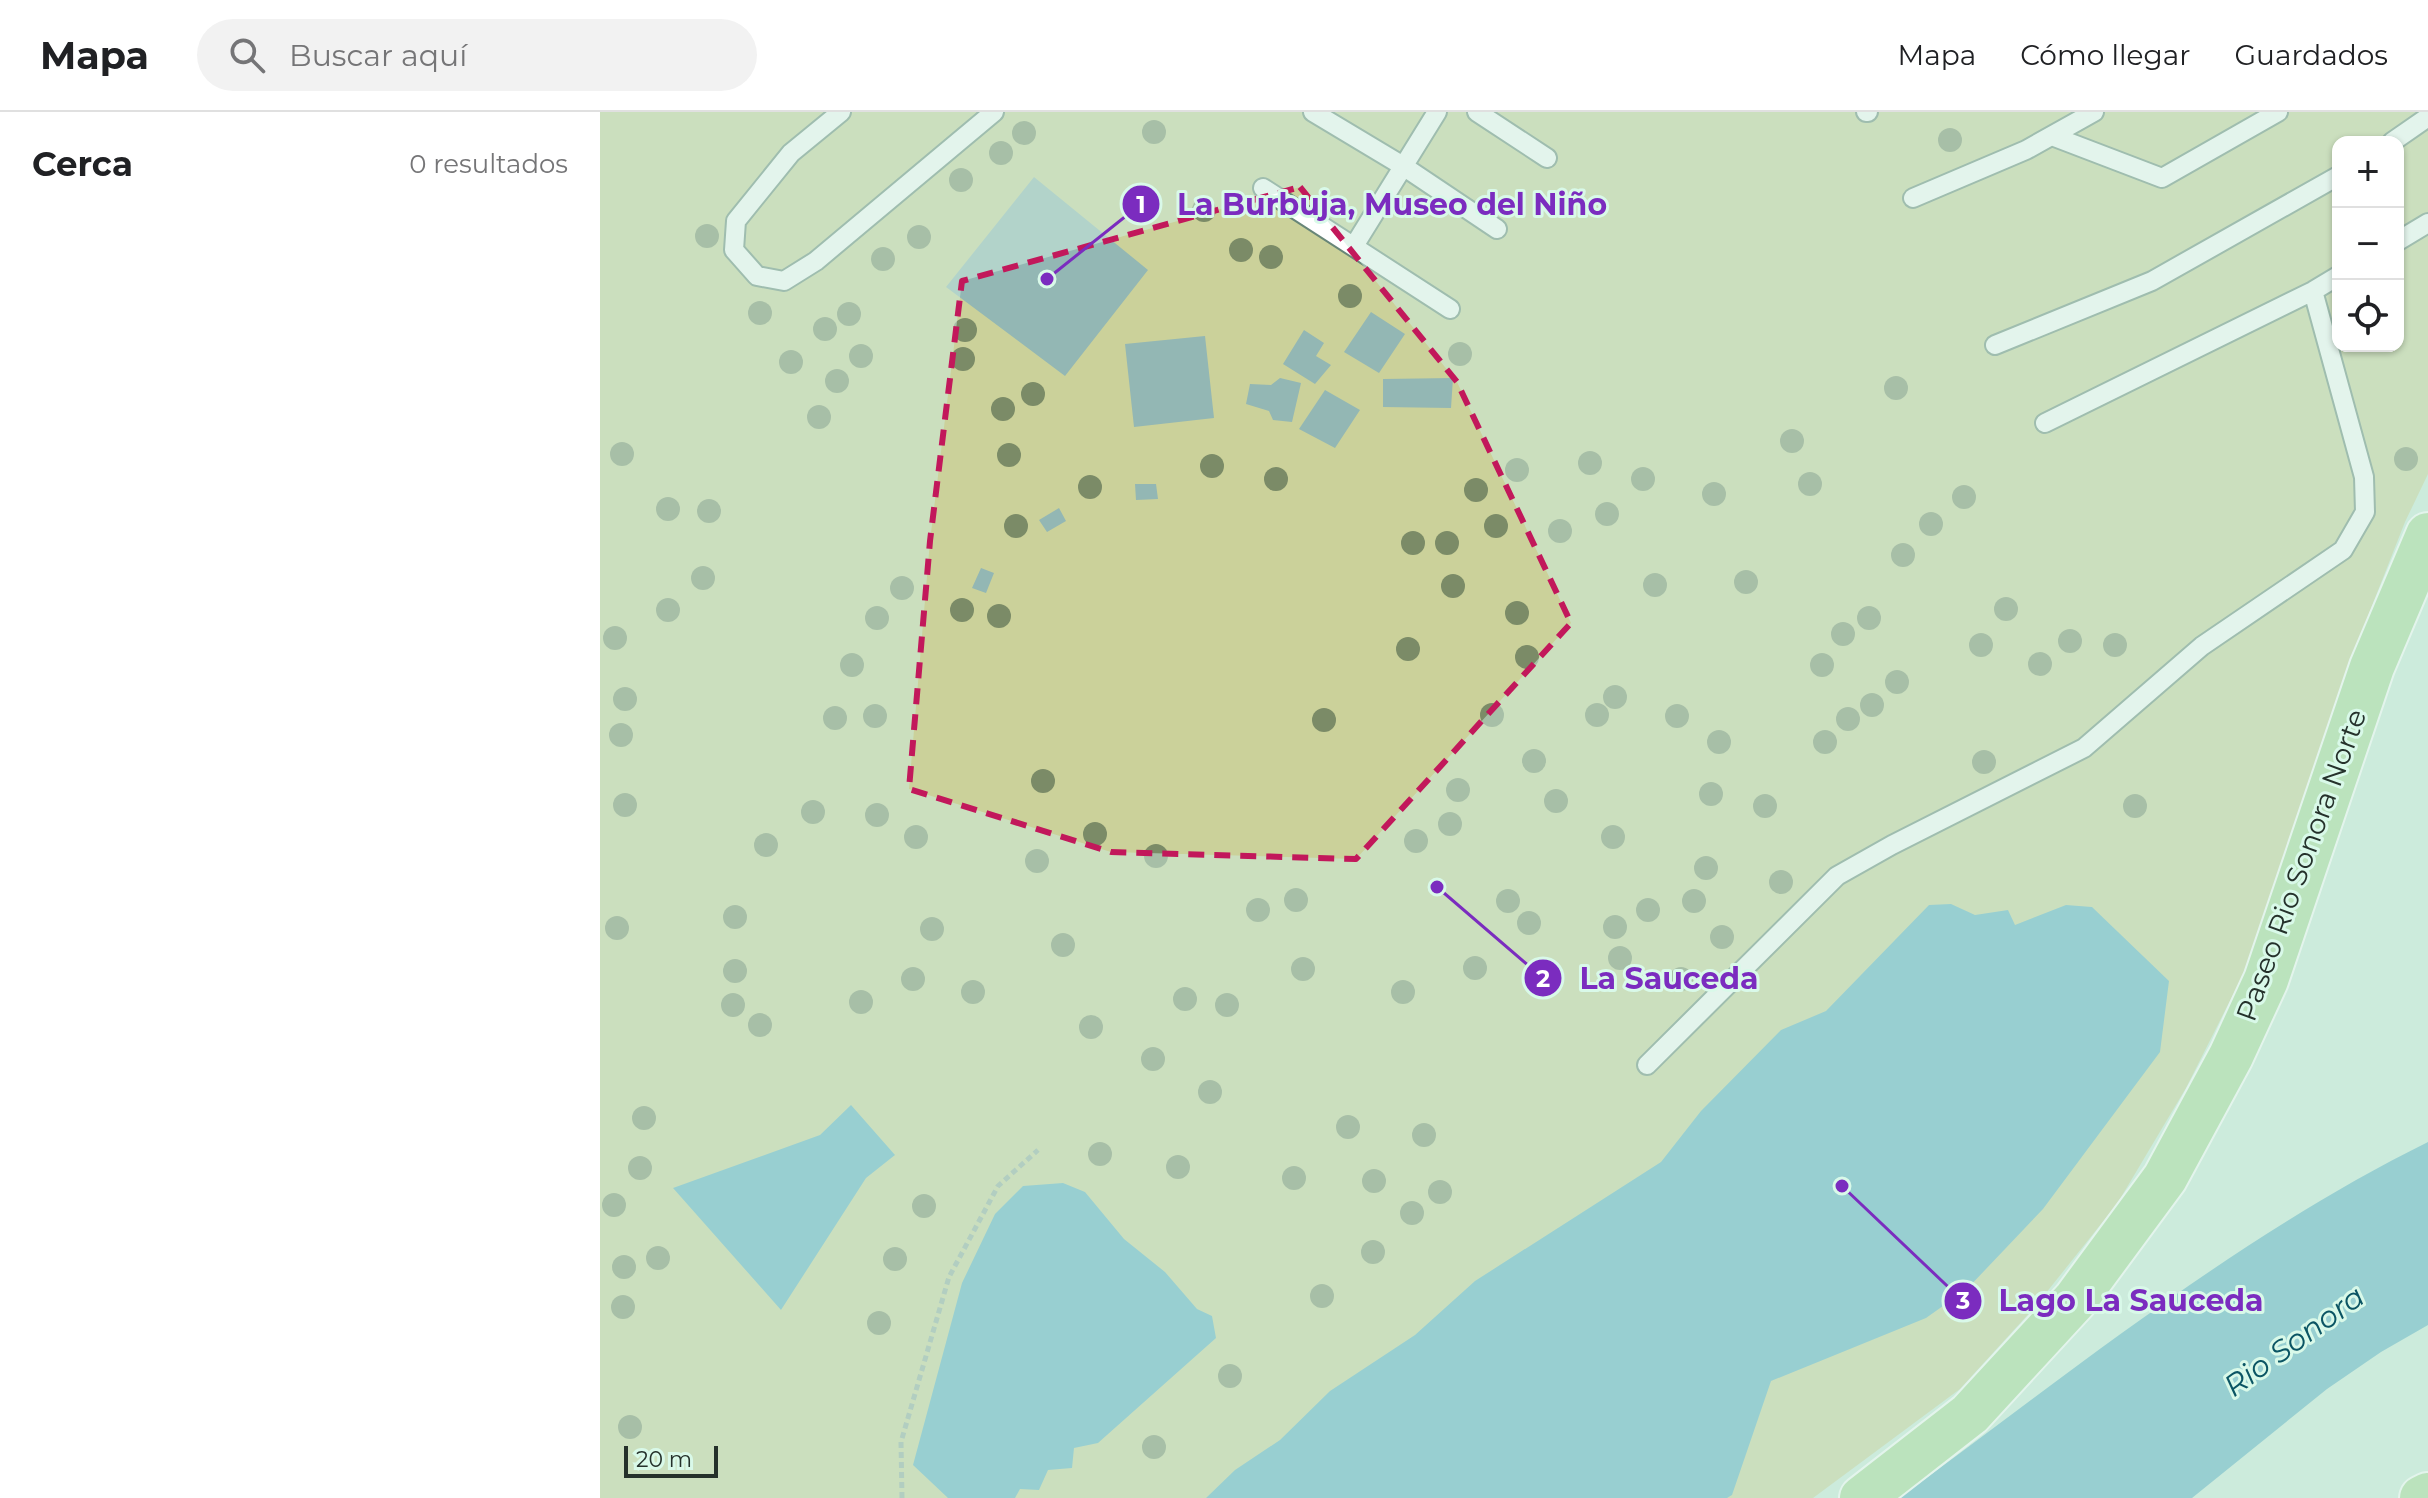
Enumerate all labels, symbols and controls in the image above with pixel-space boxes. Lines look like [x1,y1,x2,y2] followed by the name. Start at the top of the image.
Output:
[197,19,757,91] search box
[40,32,149,79] text: Mapa
[225,33,269,77] icon: search
[289,37,467,74] text: Buscar aquí
[1897,38,1976,72] text: Mapa
[2020,38,2190,72] text: Cómo llegar
[2234,38,2388,72] text: Guardados
[2332,136,2404,352] map controls
[2332,136,2404,208] button: +
[32,143,133,185] text: Cerca
[409,148,568,180] text: 0 resultados
[1121,177,1623,231] callout: La Burbuja, Museo del Niño
[1177,186,1607,223] text: La Burbuja, Museo del Niño
[1136,190,1146,219] text: 1
[2332,208,2404,280] button: −
[2332,280,2404,352] button: locate
[2229,704,2373,1026] street label: Paseo Rio Sonora Norte
[1523,951,1775,1005] callout: La Sauceda
[1579,960,1759,997] text: La Sauceda
[1536,964,1550,993] text: 2
[1943,1274,2280,1328] callout: Lago La Sauceda
[2216,1278,2372,1404] water label: Rio Sonora
[1998,1282,2264,1319] text: Lago La Sauceda
[1955,1286,1970,1315] text: 3
[624,1442,718,1478] scale bar
[636,1446,692,1473] text: 20 m

